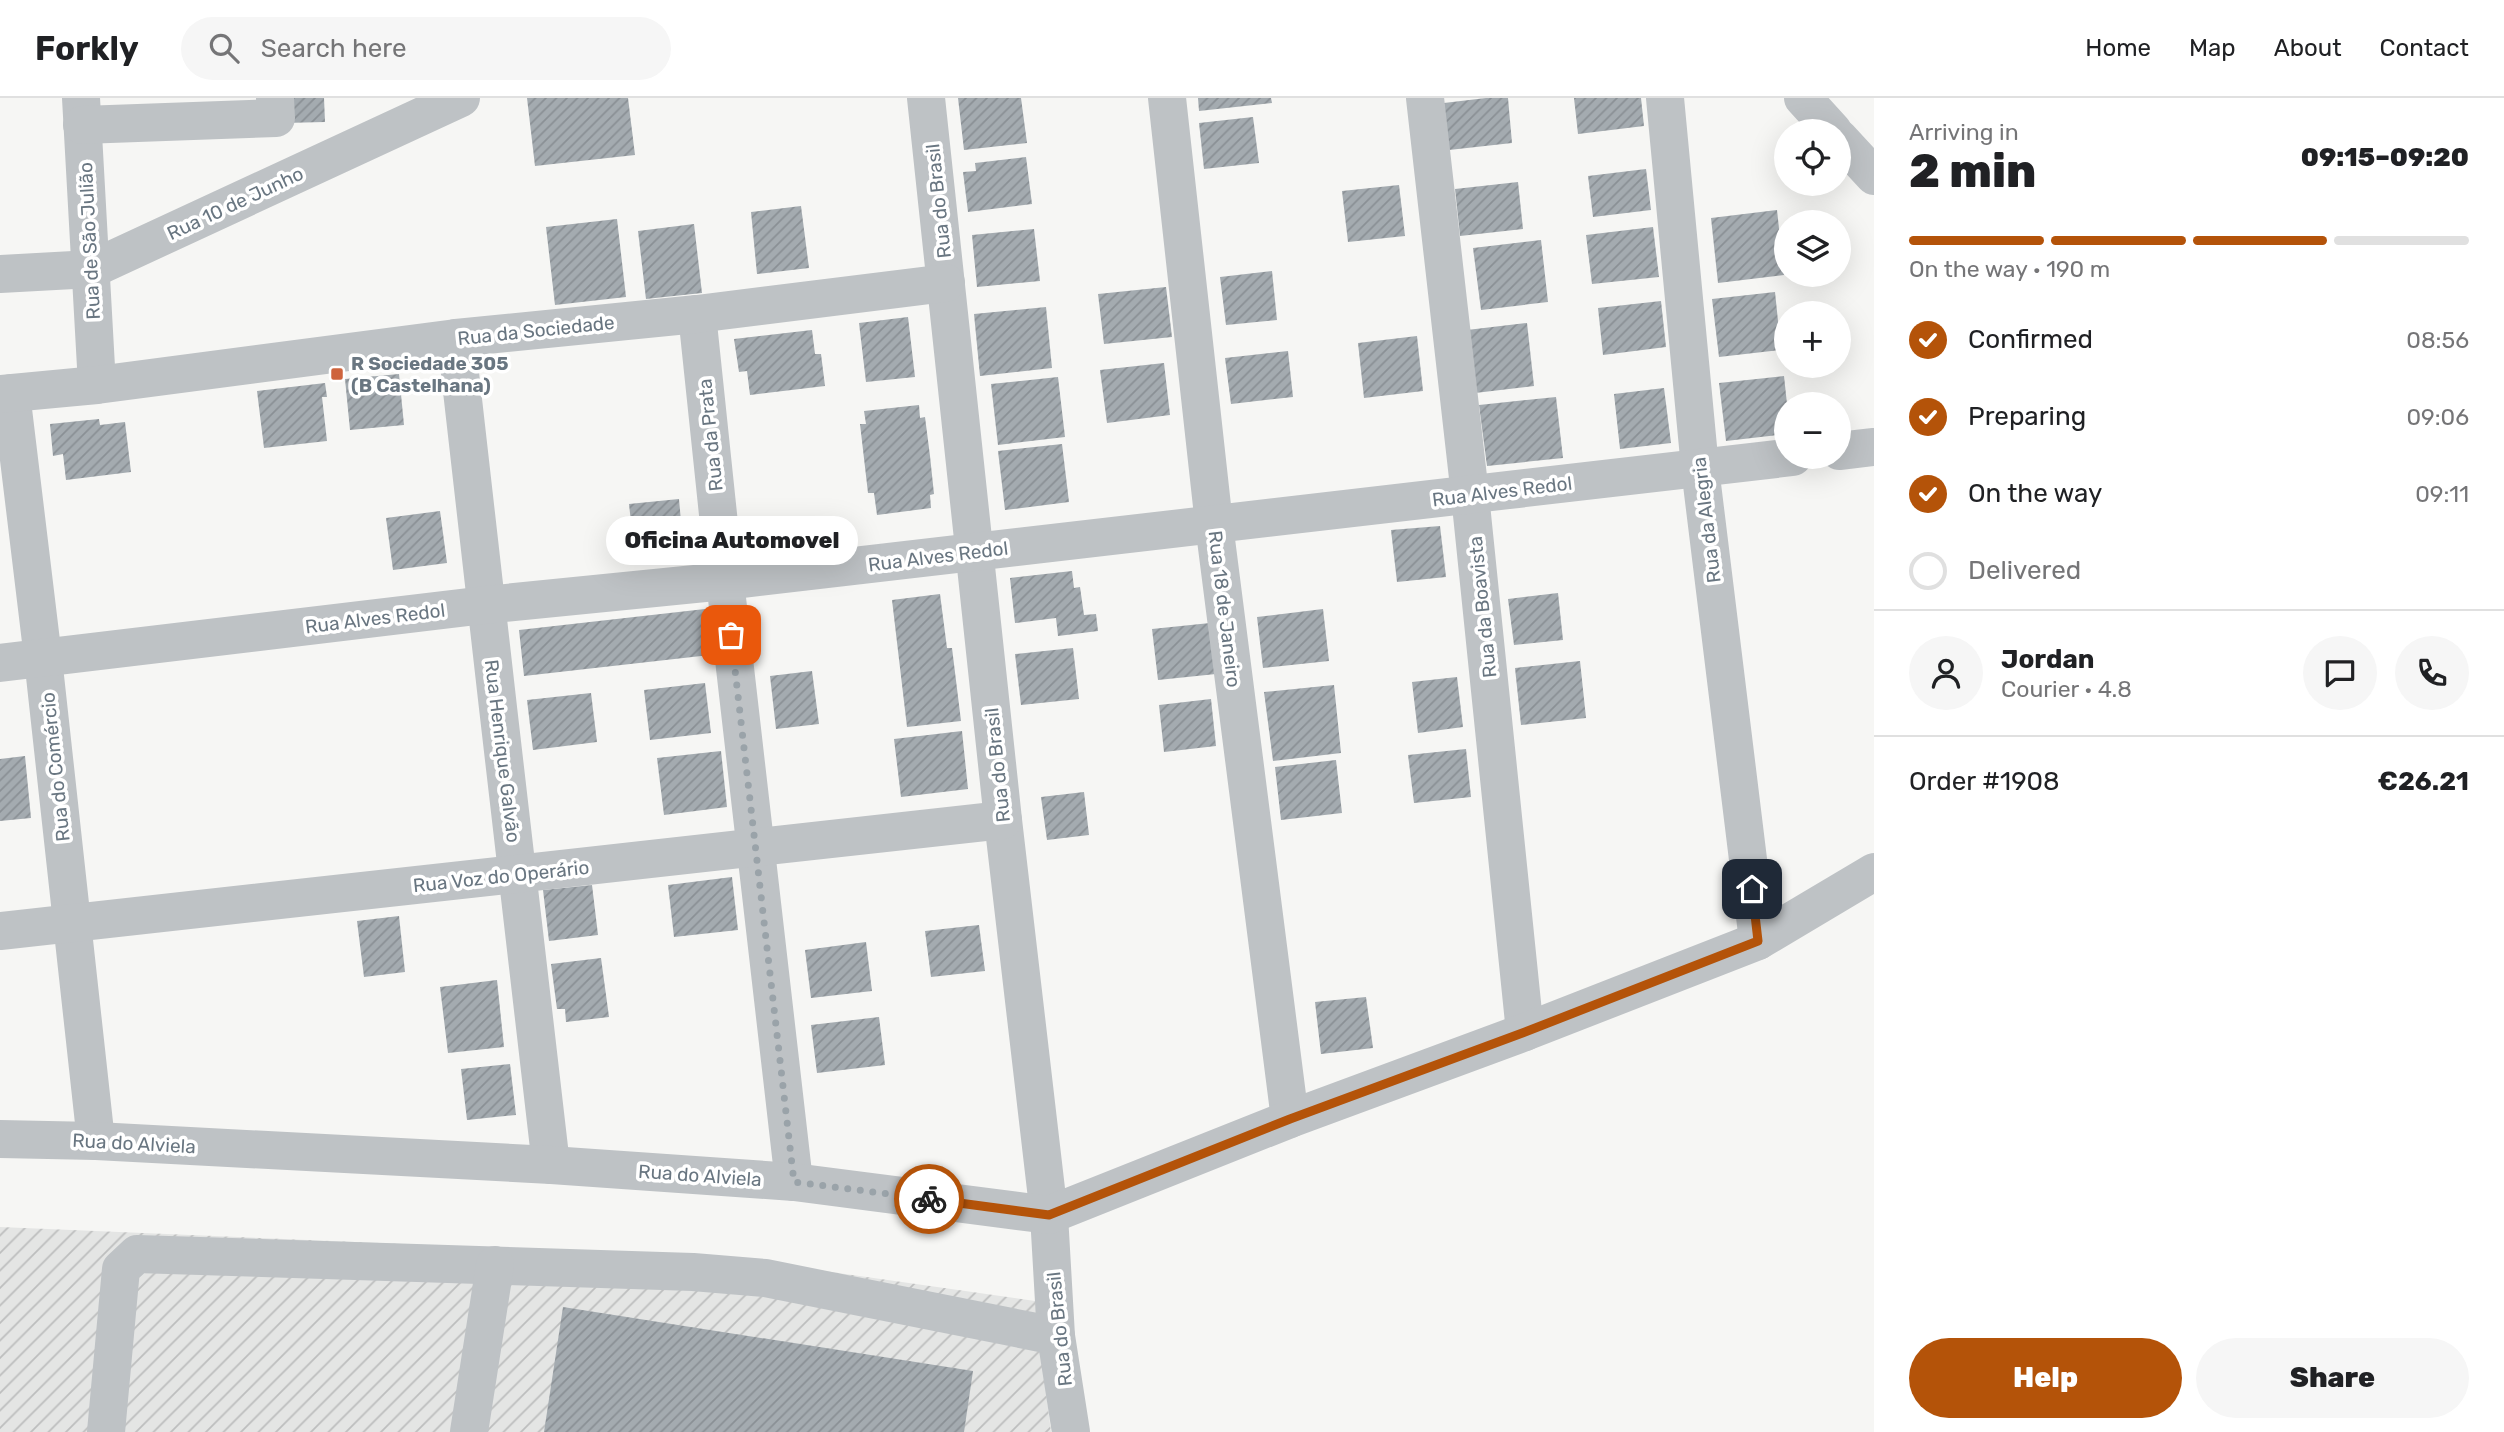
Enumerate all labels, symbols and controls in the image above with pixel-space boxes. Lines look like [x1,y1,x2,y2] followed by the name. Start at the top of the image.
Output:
[181,17,671,80] search box
[35,29,139,68] text: Forkly
[205,29,243,67] icon: search
[261,33,407,64] text: Search here
[2085,34,2151,62] text: Home
[2189,34,2236,62] text: Map
[2274,34,2342,62] text: About
[2380,34,2469,62] text: Contact
[1909,118,2019,146] text: Arriving in
[1774,119,1851,469] map controls
[1774,119,1851,196] button: locate
[2301,142,2469,173] text: 09:15–09:20
[921,143,956,259] street label: Rua do Brasil
[1909,144,2036,199] text: 2 min
[74,162,105,320] street label: Rua de São Julião
[163,162,307,245] street label: Rua 10 de Junho
[1774,210,1851,287] button: layers
[1909,255,2110,283] text: On the way · 190 m
[1774,301,1851,378] button: +
[456,311,616,350] street label: Rua da Sociedade
[1909,321,1947,359] icon: check
[1968,324,2093,355] text: Confirmed
[2406,326,2469,354] text: 08:56
[351,352,509,397] place label: R Sociedade 305 (B Castelhana)
[329,366,345,382] marker: R Sociedade 305 (B Castelhana)
[693,378,728,492] street label: Rua da Prata
[1774,392,1851,469] button: −
[1909,398,1947,436] icon: check
[1968,401,2086,432] text: Preparing
[2406,403,2469,431] text: 09:06
[1687,456,1726,584] street label: Rua da Alegria
[1431,472,1573,511] street label: Rua Alves Redol
[1909,475,1947,513] icon: check
[1968,478,2102,509] text: On the way
[2415,480,2469,508] text: 09:11
[605,516,857,565] callout: Oficina Automovel
[624,526,840,554] text: Oficina Automovel
[1203,529,1246,689] street label: Rua 18 de Janeiro
[1464,535,1501,679] street label: Rua da Boavista
[867,537,1009,576] street label: Rua Alves Redol
[1968,555,2081,586] text: Delivered
[304,599,446,638] street label: Rua Alves Redol
[701,605,761,665] pin
[712,616,750,654] icon: bag
[1909,636,1983,710] button: person
[2303,636,2377,710] button: chat
[2395,636,2469,710] button: phone
[2001,644,2094,675] text: Jordan
[480,658,525,844] street label: Rua Henrique Galvão
[2001,675,2132,703] text: Courier · 4.8
[36,691,75,843] street label: Rua do Comércio
[980,707,1015,823] street label: Rua do Brasil
[1909,766,2060,797] text: Order #1908
[2378,766,2469,797] text: €26.21
[412,856,590,897] street label: Rua Voz do Operário
[1722,859,1782,919] pin
[1733,870,1771,908] icon: home
[72,1129,196,1158] street label: Rua do Alviela
[638,1160,762,1191] street label: Rua do Alviela
[894,1164,964,1234] courier
[910,1180,948,1218] icon: bike
[1042,1271,1077,1387] street label: Rua do Brasil
[1909,1338,2182,1418] button: Help
[2196,1338,2469,1418] button: Share

